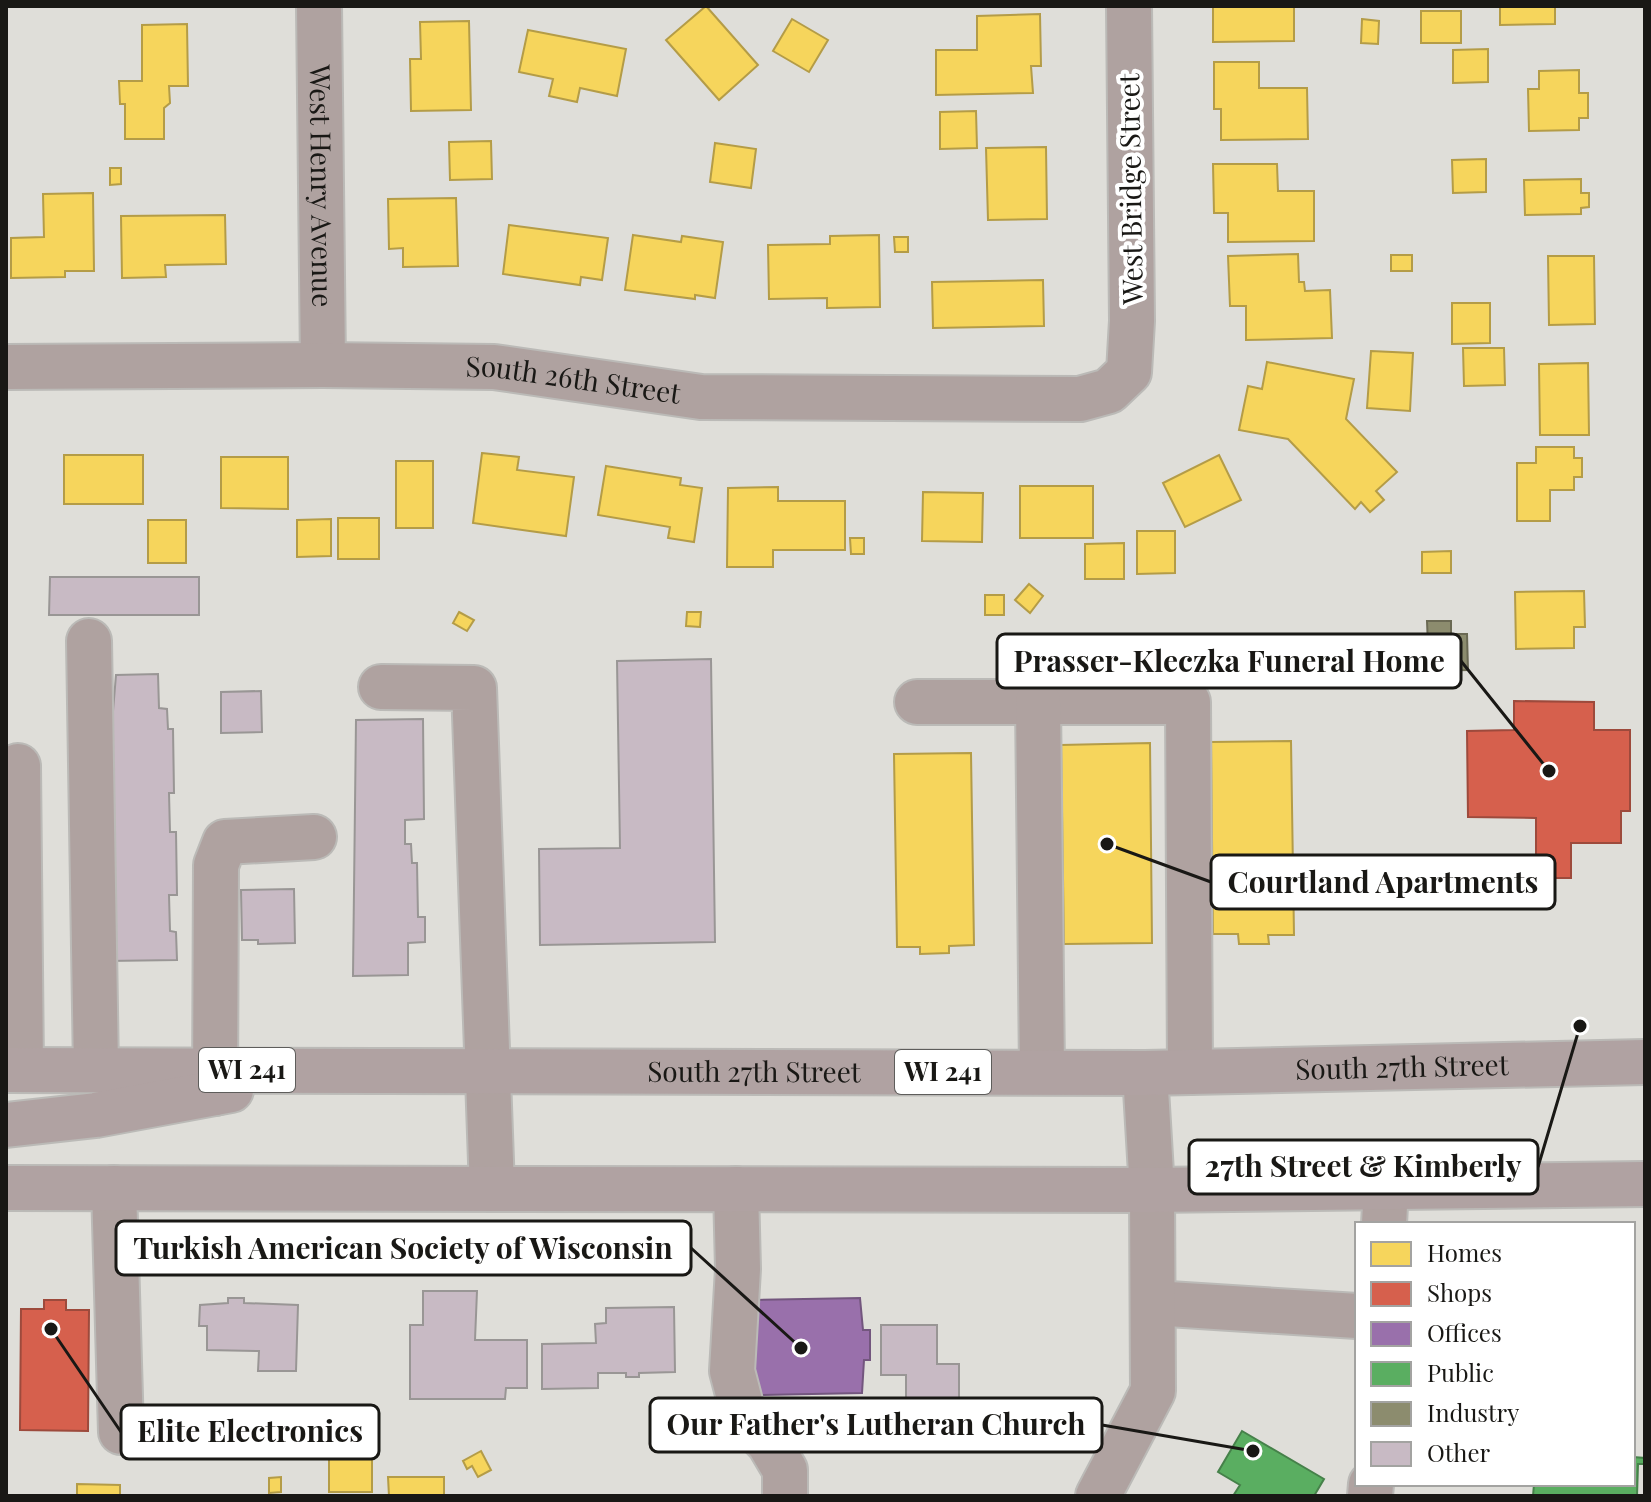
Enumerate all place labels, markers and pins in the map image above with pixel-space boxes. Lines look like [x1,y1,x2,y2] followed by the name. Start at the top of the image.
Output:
[997,634,1461,688] callout: Prasser-Kleczka Funeral Home
[1211,855,1555,909] callout: Courtland Apartments
[1189,1140,1538,1194] callout: 27th Street & Kimberly
[116,1221,691,1275] callout: Turkish American Society of Wisconsin
[650,1398,1102,1452] callout: Our Father's Lutheran Church
[121,1405,379,1459] callout: Elite Electronics

